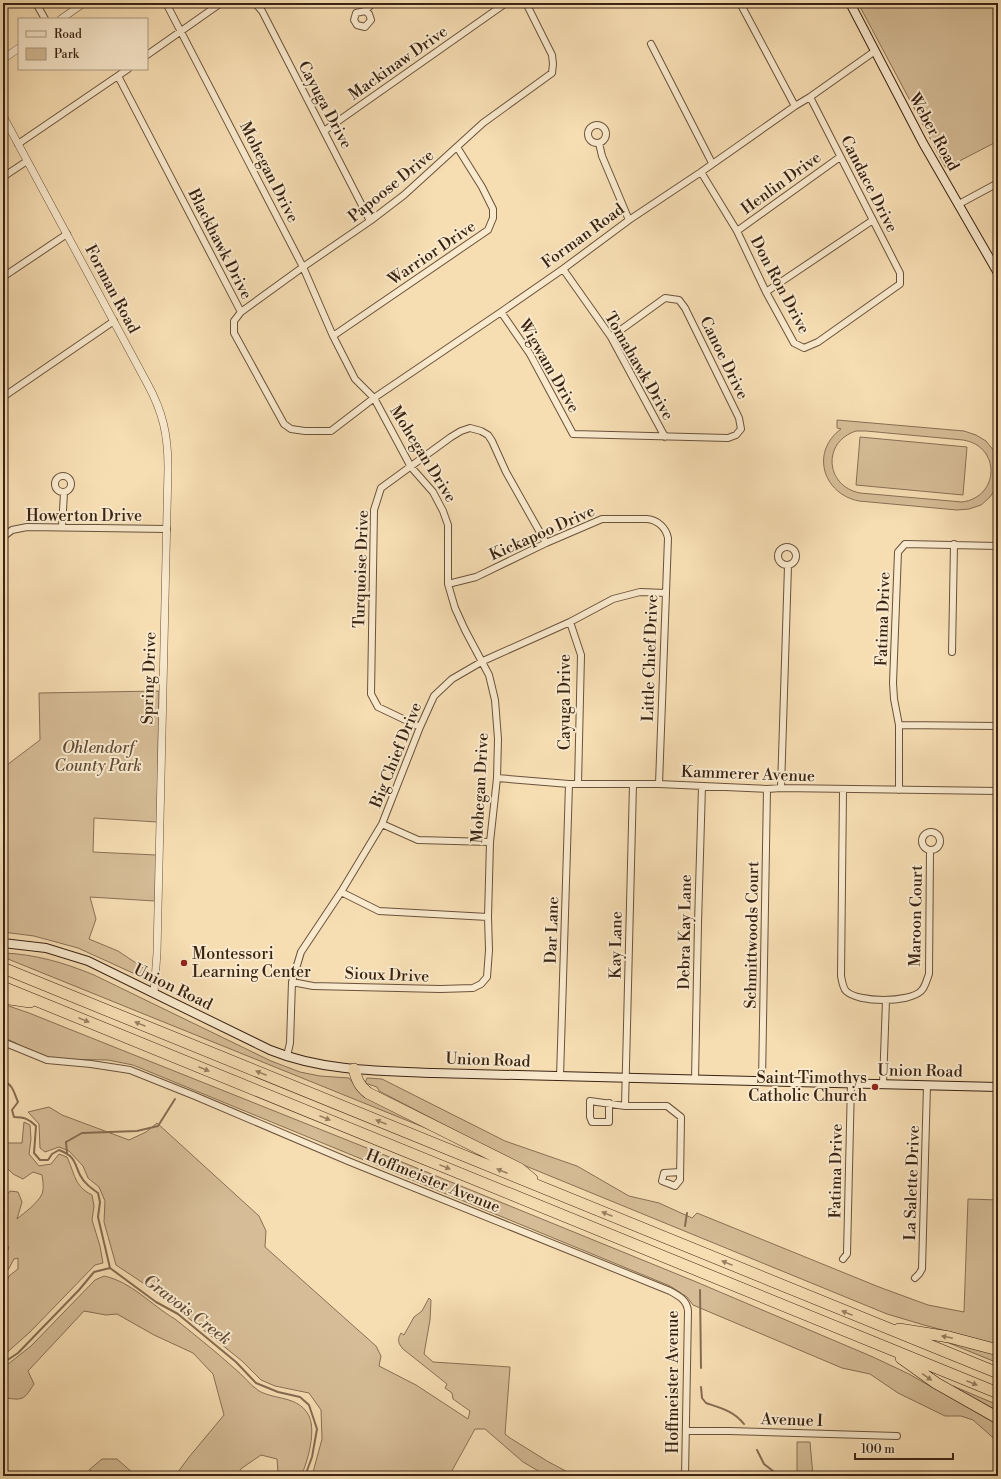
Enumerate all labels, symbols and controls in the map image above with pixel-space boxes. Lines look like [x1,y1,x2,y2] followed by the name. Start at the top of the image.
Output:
[18,18,148,70] legend
[345,21,451,105] street label: Mackinaw Drive
[54,27,82,42] text: Road
[54,47,80,62] text: Park
[294,58,356,152] street label: Cayuga Drive
[904,89,964,174] street label: Weber Road
[235,118,303,226] street label: Mohegan Drive
[836,132,902,236] street label: Candace Drive
[344,145,438,227] street label: Papoose Drive
[737,147,825,219] street label: Henlin Drive
[183,184,256,303] street label: Blackhawk Drive
[538,199,628,273] street label: Forman Road
[384,216,480,290] street label: Warrior Drive
[746,233,814,337] street label: Don Ron Drive
[80,241,144,337] street label: Forman Road
[600,308,678,424] street label: Tomahawk Drive
[695,313,753,403] street label: Canoe Drive
[514,315,584,416] street label: Wigwam Drive
[385,402,461,506] street label: Mohegan Drive
[486,501,598,565] street label: Kickapoo Drive
[26,506,142,526] street label: Howerton Drive
[349,510,373,628] street label: Turquoise Drive
[871,571,895,667] street label: Fatima Drive
[638,594,662,722] street label: Little Chief Drive
[137,631,161,725] street label: Spring Drive
[555,654,575,750] street label: Cayuga Drive
[365,699,426,812] street label: Big Chief Drive
[467,732,493,844] street label: Mohegan Drive
[54,738,142,776] park label: Ohlendorf County Park
[681,762,815,786] street label: Kammerer Avenue
[741,861,763,1009] street label: Schmittwoods Court
[905,865,927,967] street label: Maroon Court
[674,874,696,990] street label: Debra Kay Lane
[541,896,563,964] street label: Dar Lane
[605,911,627,979] street label: Kay Lane
[192,944,311,982] place label: Montessori Learning Center
[179,958,189,968] marker: Montessori Learning Center
[130,959,216,1015] street label: Union Road
[344,964,430,986] street label: Sioux Drive
[78,1017,89,1023] one-way arrow
[135,1021,146,1027] one-way arrow
[445,1049,531,1071] street label: Union Road
[877,1060,963,1082] street label: Union Road
[199,1066,210,1072] one-way arrow
[748,1068,867,1106] place label: Saint Timothys Catholic Church
[255,1070,266,1076] one-way arrow
[870,1082,880,1092] marker: Saint Timothys Catholic Church
[319,1115,330,1121] one-way arrow
[375,1119,387,1125] one-way arrow
[825,1123,847,1219] street label: Fatima Drive
[900,1125,924,1241] street label: La Salette Drive
[363,1145,503,1217] street label: Hoffmeister Avenue
[439,1165,451,1171] one-way arrow
[495,1167,507,1173] one-way arrow
[600,1211,612,1217] one-way arrow
[720,1260,732,1266] one-way arrow
[139,1270,236,1350] water label: Gravois Creek
[841,1309,853,1315] one-way arrow
[663,1311,683,1453] street label: Hoffmeister Avenue
[941,1333,953,1339] one-way arrow
[922,1373,933,1381] one-way arrow
[966,1380,978,1386] one-way arrow
[760,1409,823,1431] street label: Avenue I
[855,1435,953,1461] scale bar
[861,1442,895,1457] text: 100 m

